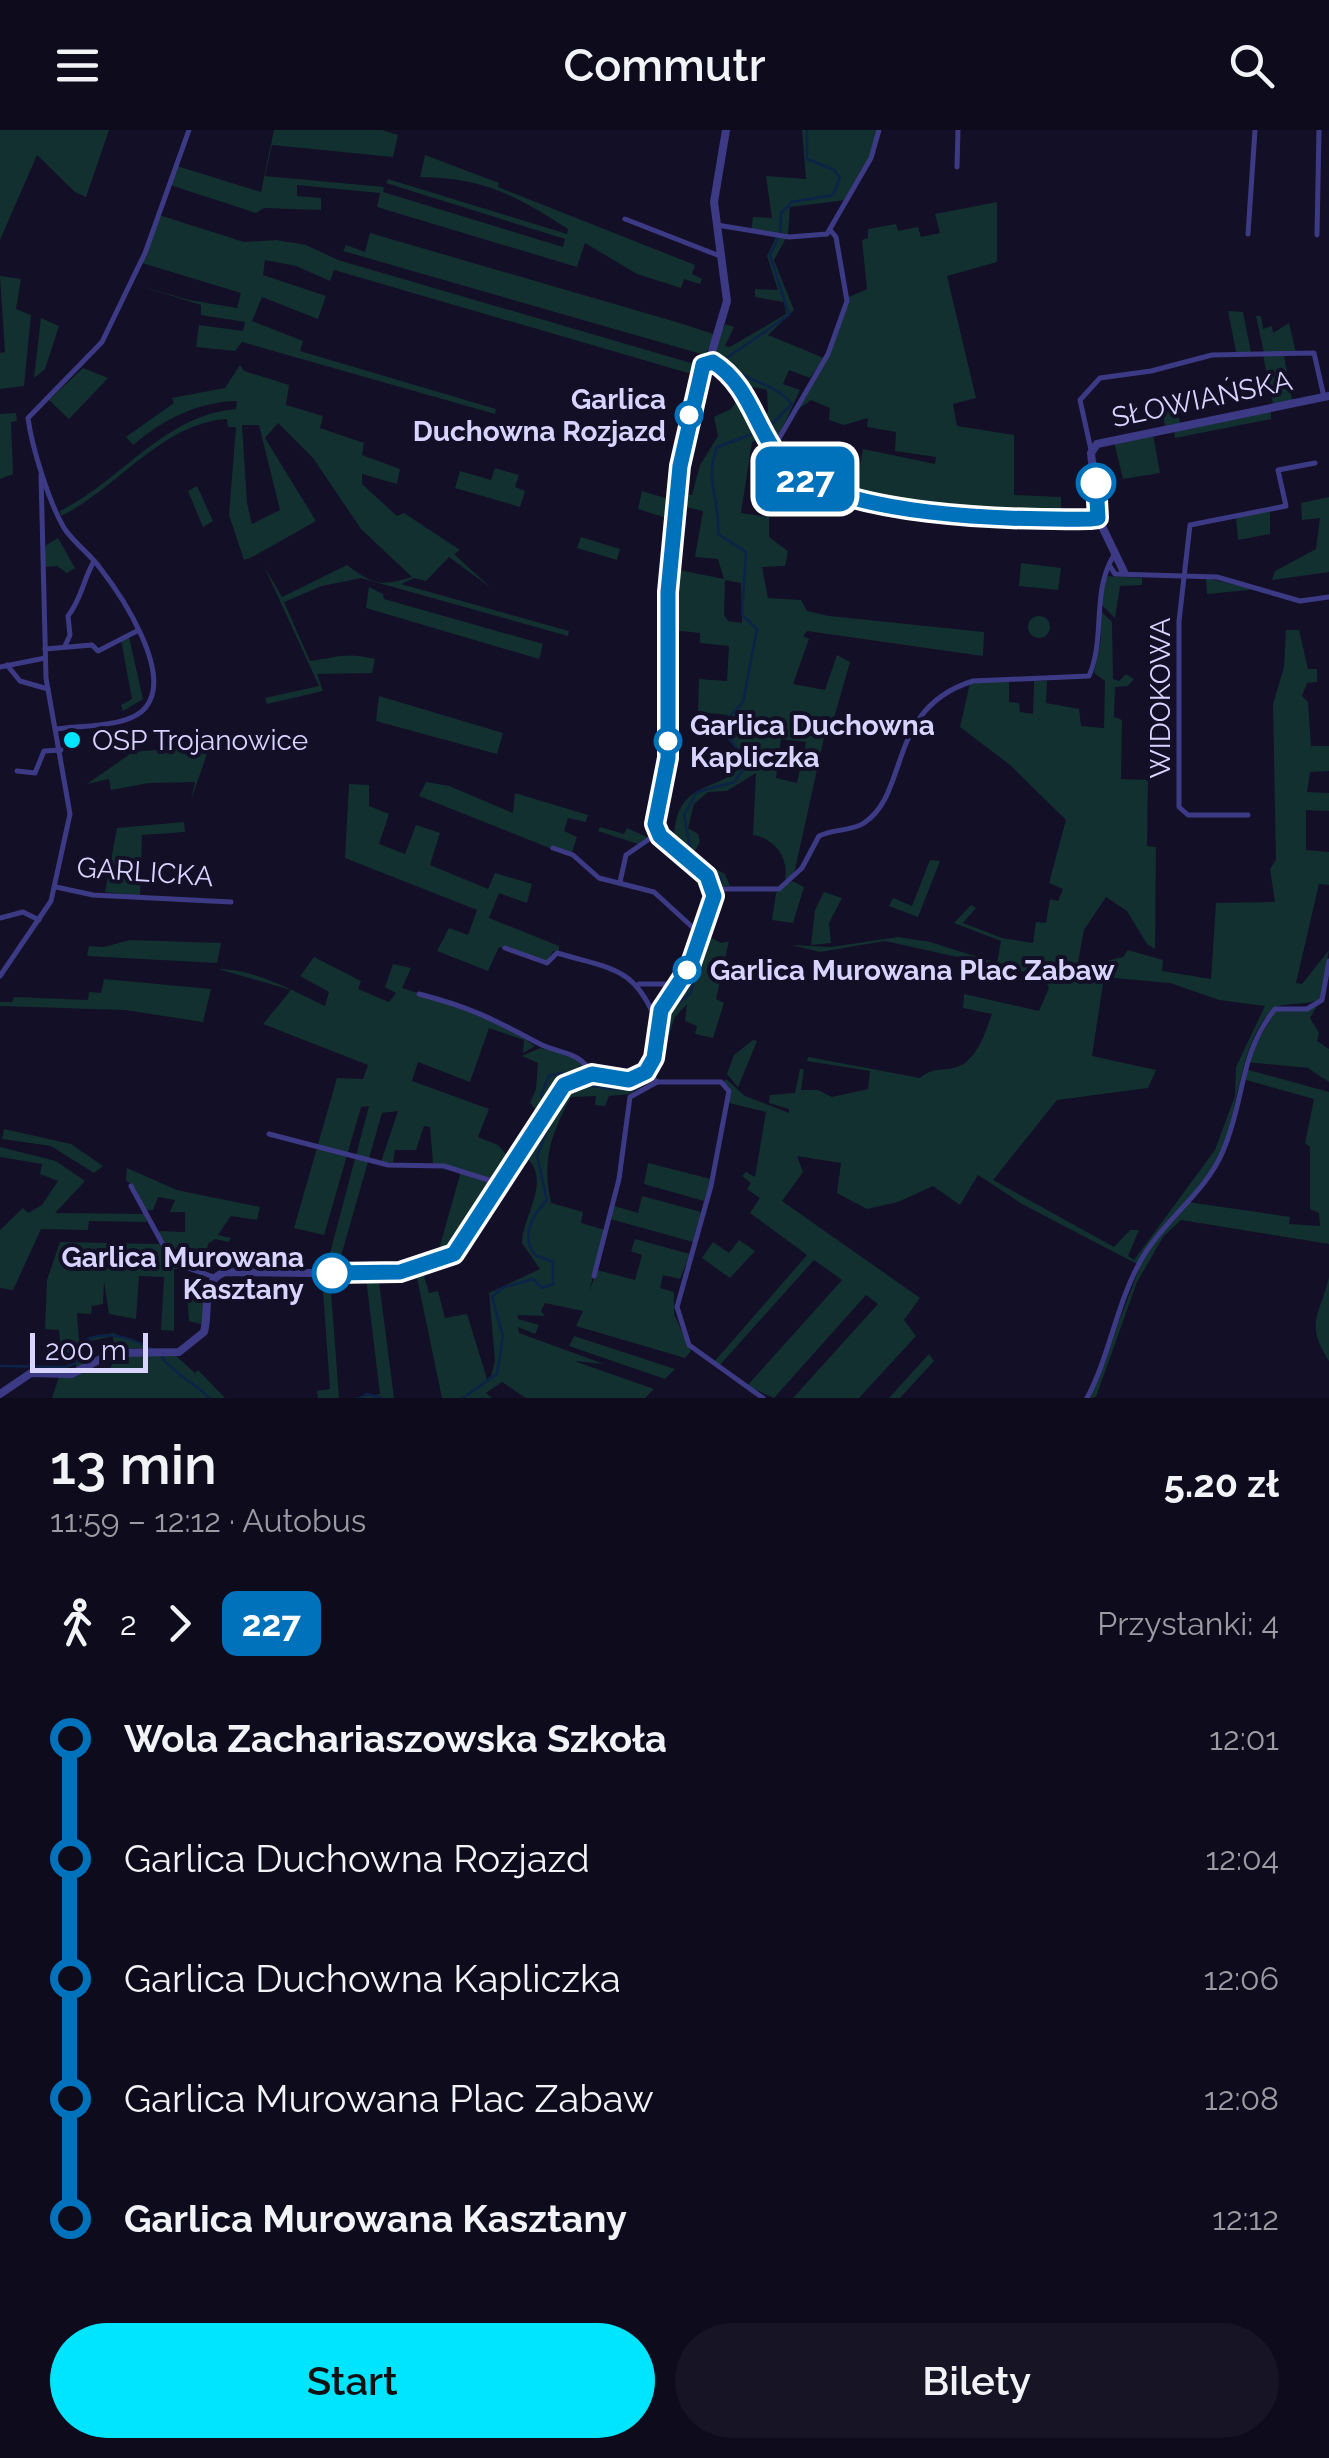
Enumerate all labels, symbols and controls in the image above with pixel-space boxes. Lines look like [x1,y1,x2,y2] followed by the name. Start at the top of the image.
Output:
[50,38,105,93] icon: menu
[1224,38,1279,93] icon: search
[564,39,765,92] text: Commutr
[1109,364,1295,434] street label: SŁOWIAŃSKA
[413,383,666,448] place label: Garlica Duchowna Rozjazd
[676,402,702,428] marker: Garlica Duchowna Rozjazd
[748,446,862,512] line badge: 227
[775,459,835,500] text: 227
[1077,464,1115,502] unlabelled marker
[1144,617,1177,779] street label: WIDOKOWA
[690,709,935,774] place label: Garlica Duchowna Kapliczka
[92,724,308,757] place label: OSP Trojanowice
[655,728,681,754] marker: Garlica Duchowna Kapliczka
[61,729,83,751] marker: OSP Trojanowice
[76,851,214,893] street label: GARLICKA
[710,954,1115,987] place label: Garlica Murowana Plac Zabaw
[674,957,700,983] marker: Garlica Murowana Plac Zabaw
[61,1241,305,1306] place label: Garlica Murowana Kasztany
[313,1254,351,1292] marker: Garlica Murowana Kasztany
[30,1328,148,1372] scale bar
[45,1334,127,1367] text: 200 m
[50,1432,217,1497] text: 13 min
[1164,1461,1279,1506] text: 5.20 zł
[50,1502,366,1539] text: 11:59 – 12:12 · Autobus
[50,1596,105,1651] icon: walk
[152,1596,207,1651] icon: forward
[242,1603,301,1644] text: 227
[120,1605,137,1642] text: 2
[1097,1605,1279,1642] text: Przystanki: 4
[124,1716,667,1761] text: Wola Zachariaszowska Szkoła
[1209,1720,1279,1757] text: 12:01
[124,1836,590,1881] text: Garlica Duchowna Rozjazd
[1206,1840,1279,1877] text: 12:04
[124,1956,621,2001] text: Garlica Duchowna Kapliczka
[1204,1960,1279,1997] text: 12:06
[124,2076,654,2121] text: Garlica Murowana Plac Zabaw
[1204,2080,1279,2117] text: 12:08
[124,2196,627,2241] text: Garlica Murowana Kasztany
[1212,2200,1279,2237] text: 12:12
[50,2323,655,2438] button: Start
[675,2323,1279,2438] button: Bilety

